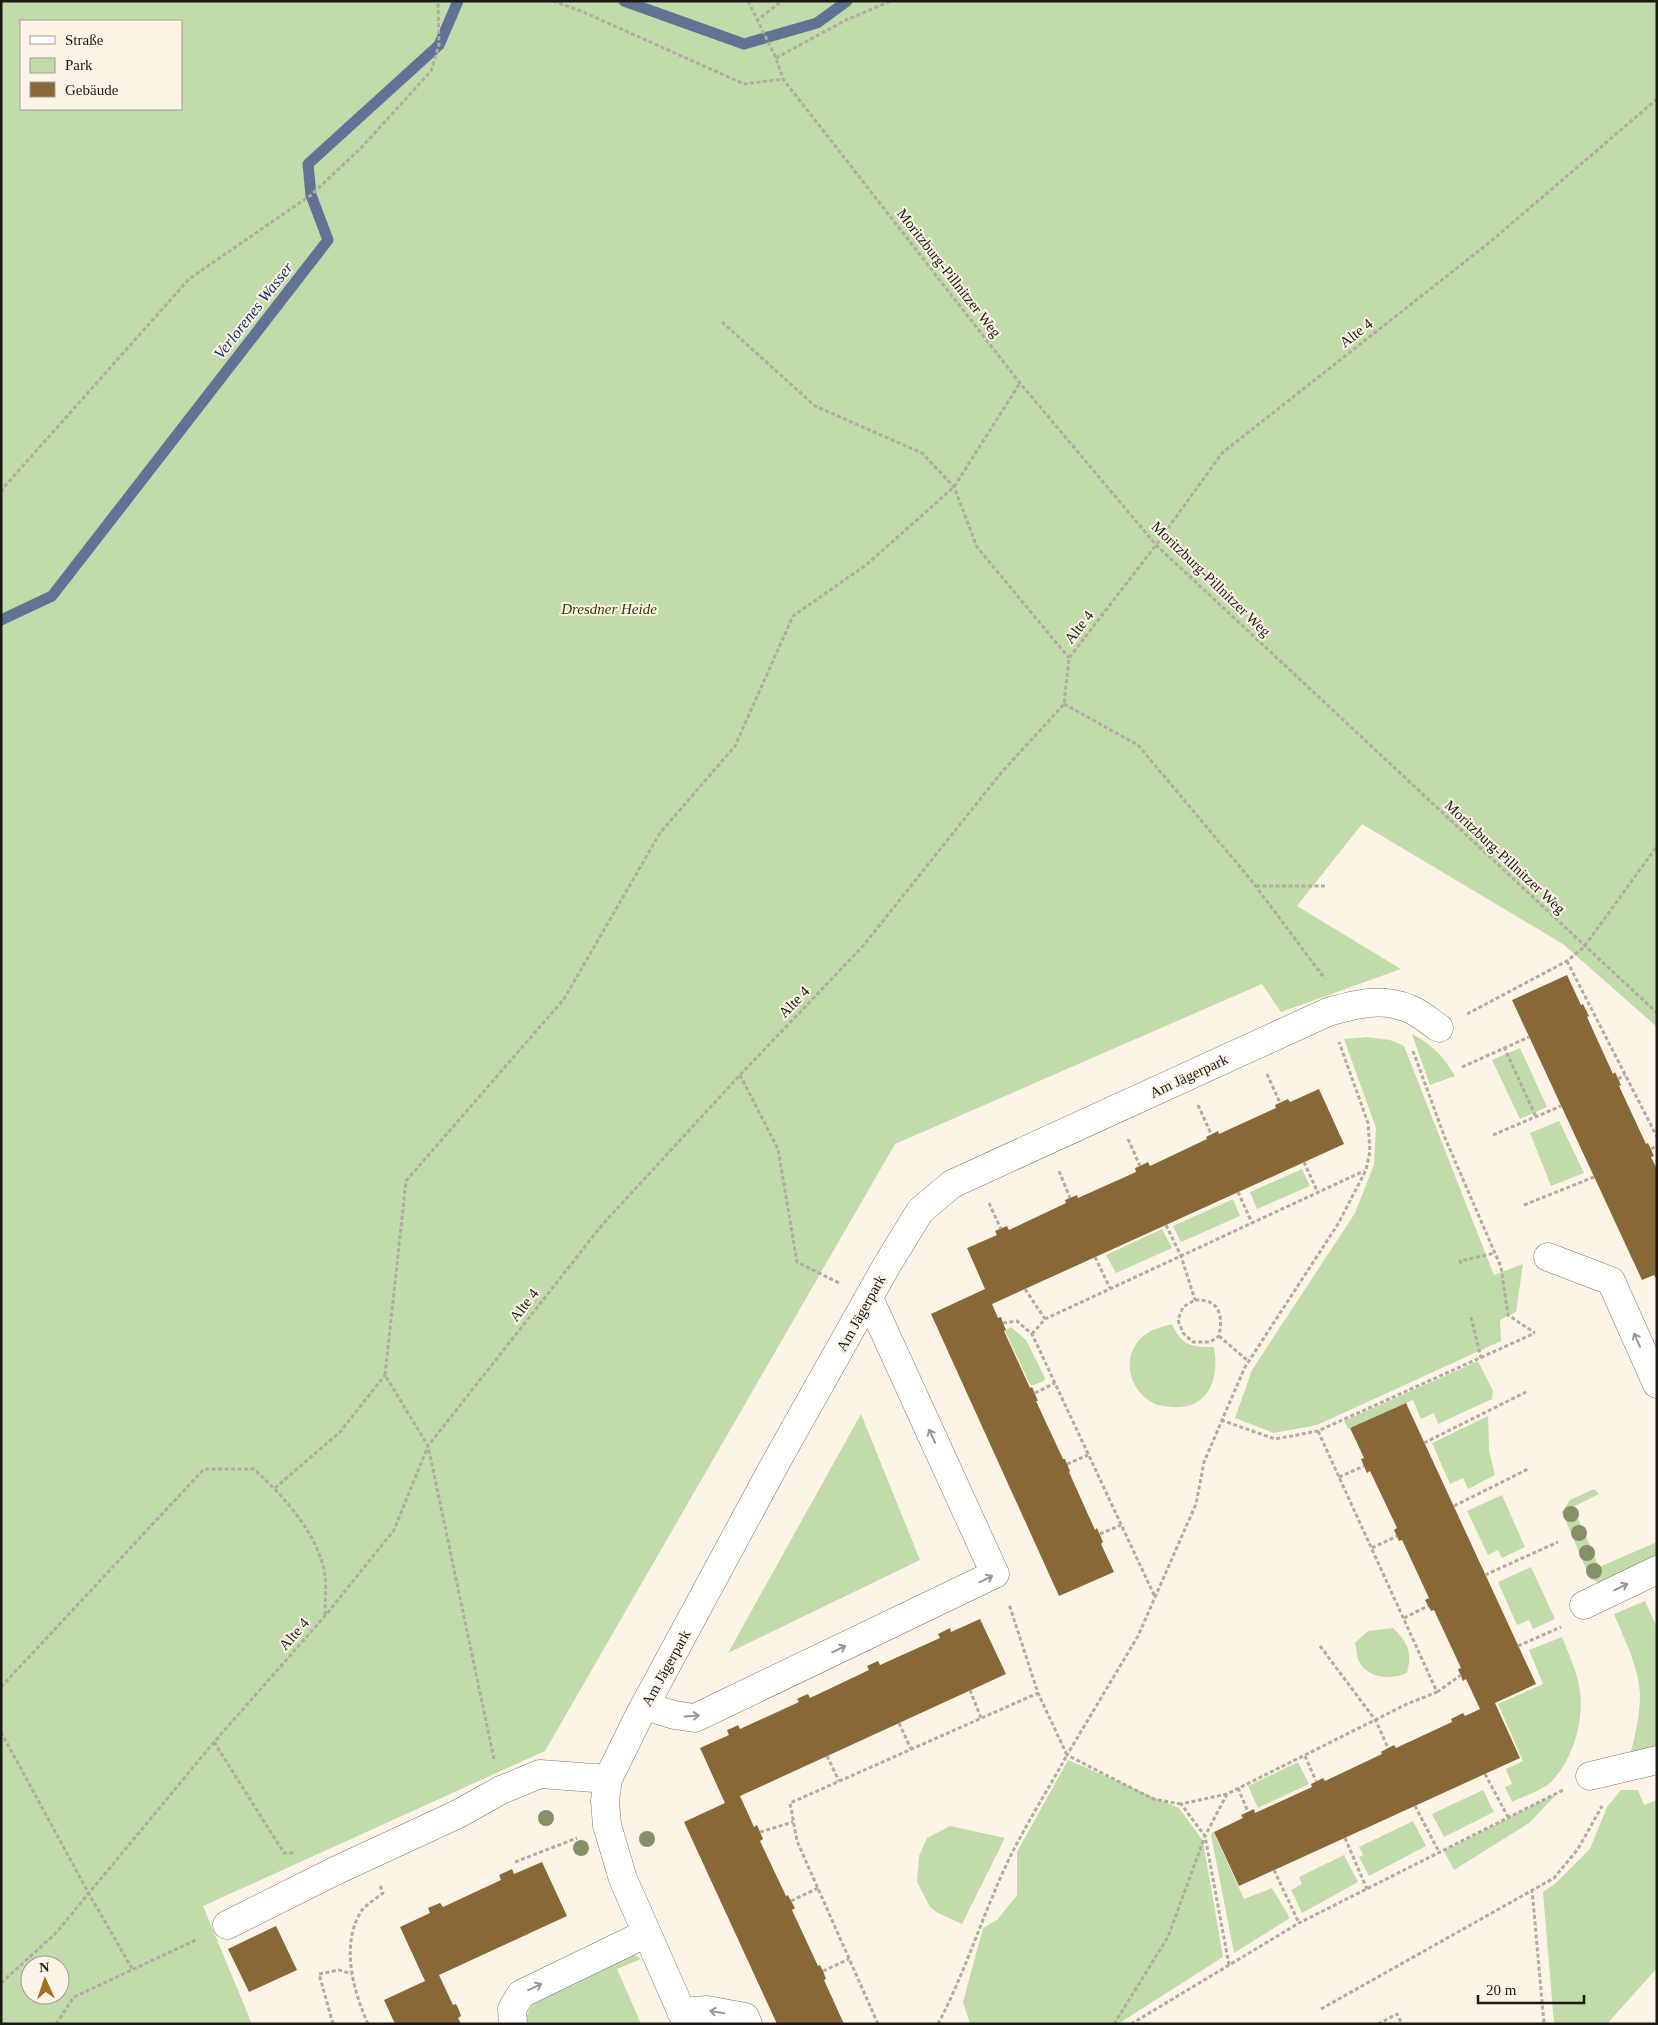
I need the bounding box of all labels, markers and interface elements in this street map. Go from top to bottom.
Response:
legend [20,20,182,110]
text: Straße [65,32,104,48]
text: Park [65,57,93,73]
text: Gebäude [65,82,119,98]
street label: Moritzburg-Pillnitzer Weg [894,206,1004,341]
water label: Verlorenes Wasser [211,258,297,362]
street label: Alte 4 [1336,315,1376,351]
street label: Moritzburg-Pillnitzer Weg [1148,518,1274,640]
park label: Dresdner Heide [560,601,657,617]
street label: Alte 4 [1061,607,1097,647]
street label: Moritzburg-Pillnitzer Weg [1442,797,1569,917]
street label: Alte 4 [775,983,813,1021]
street label: Am Jägerpark [1147,1051,1231,1101]
street label: Am Jägerpark [834,1272,889,1354]
street label: Alte 4 [506,1285,542,1325]
one-way arrow [1632,1333,1641,1348]
one-way arrow [926,1429,936,1444]
one-way arrow [978,1573,993,1583]
one-way arrow [1613,1582,1628,1592]
street label: Alte 4 [276,1614,313,1653]
street label: Am Jägerpark [639,1627,694,1709]
one-way arrow [831,1644,846,1653]
one-way arrow [683,1711,699,1721]
north arrow [20,1955,70,2005]
text: N [39,1960,50,1975]
scale bar [1478,1972,1584,2004]
one-way arrow [528,1981,543,1991]
text: 20 m [1486,1982,1517,1998]
one-way arrow [710,2006,726,2016]

